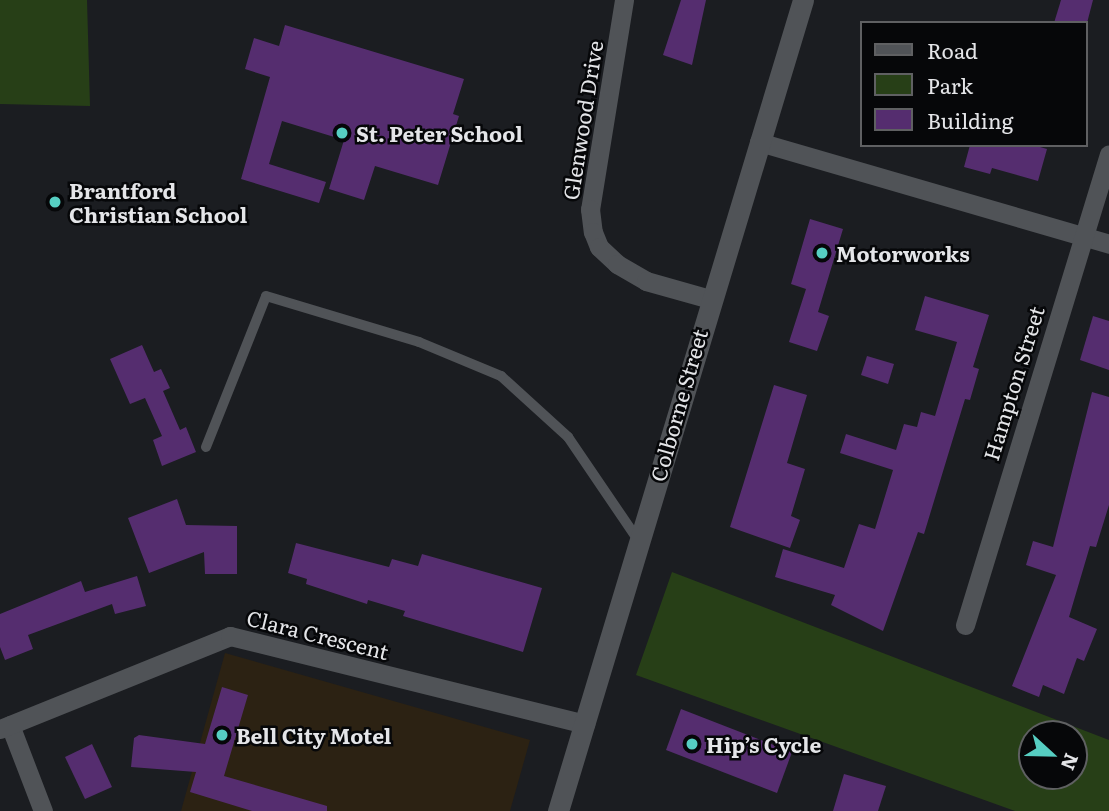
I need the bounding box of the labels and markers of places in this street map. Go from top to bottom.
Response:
place label: St. Peter School [356,120,523,146]
marker: St. Peter School [334,125,350,141]
place label: Brantford Christian School [69,177,247,227]
marker: Brantford Christian School [47,194,63,210]
place label: Motorworks [836,240,970,266]
marker: Motorworks [814,245,830,261]
place label: Bell City Motel [236,722,391,748]
marker: Bell City Motel [214,727,230,743]
place label: Hip’s Cycle [706,731,821,757]
marker: Hip’s Cycle [684,736,700,752]

